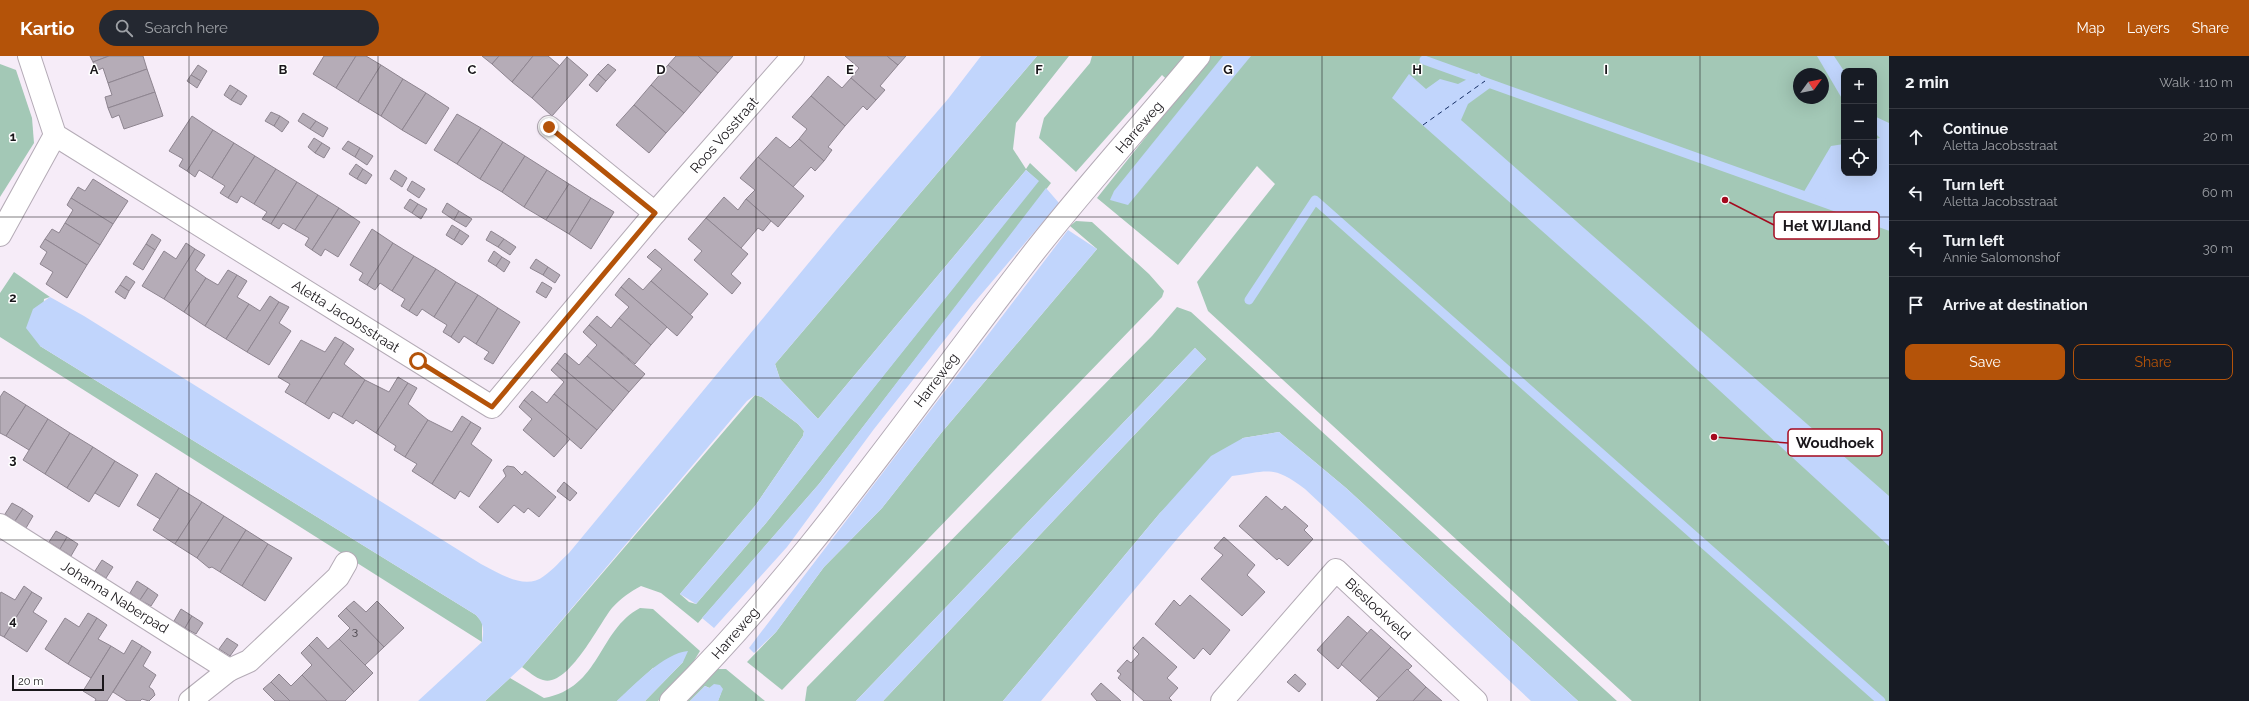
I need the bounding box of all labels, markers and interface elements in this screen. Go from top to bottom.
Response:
search box [99,10,379,46]
text: Kartio [20,17,75,39]
icon: search [113,17,135,39]
text: Search here [145,19,228,37]
text: Map [2077,20,2105,36]
text: Layers [2127,20,2170,36]
text: Share [2192,20,2229,36]
text: A [90,62,99,77]
text: B [279,62,288,77]
text: C [468,62,477,77]
text: D [656,62,666,77]
text: E [846,62,854,77]
text: F [1035,62,1043,77]
text: G [1223,62,1233,77]
text: H [1412,62,1422,77]
text: I [1604,62,1608,77]
north arrow [1793,68,1829,104]
map controls [1841,68,1877,176]
button: + [1841,68,1877,104]
text: 2 min [1905,72,1949,92]
text: Walk · 110 m [2159,75,2233,90]
street label: Roos Vosstraat [687,94,762,176]
street label: Harreweg [1112,98,1166,156]
button: − [1841,104,1877,140]
route end [540,118,558,136]
text: Continue [1943,120,2008,138]
icon: ahead [1905,126,1927,148]
text: 1 [10,129,17,144]
text: 20 m [2203,129,2233,144]
text: Aletta Jacobsstraat [1943,138,2058,153]
button: locate [1841,140,1877,176]
text: Turn left [1943,176,2004,194]
icon: left [1905,182,1927,204]
text: 60 m [2202,185,2233,200]
text: Aletta Jacobsstraat [1943,194,2058,209]
callout: Het WIJland [1774,212,1879,239]
text: Het WIJland [1783,217,1871,235]
text: Turn left [1943,232,2004,250]
icon: left [1905,238,1927,260]
text: 30 m [2203,241,2233,256]
text: Annie Salomonshof [1943,250,2060,265]
street label: Aletta Jacobsstraat [289,277,403,356]
text: 2 [9,290,17,305]
icon: arrive [1905,294,1927,316]
text: Arrive at destination [1943,296,2088,314]
button: Save [1905,344,2065,380]
button: Share [2073,344,2233,380]
street label: Harreweg [910,350,962,410]
route start [409,352,427,370]
callout: Woudhoek [1788,429,1882,456]
text: Woudhoek [1796,434,1875,452]
text: 3 [9,452,17,467]
street label: Johanna Naberpad [58,558,172,636]
street label: Bieslookveld [1342,575,1414,643]
street label: Harreweg [708,604,762,662]
text: 4 [9,613,17,628]
house number: 3 [352,624,358,638]
scale bar [12,673,104,692]
text: 20 m [18,675,43,688]

